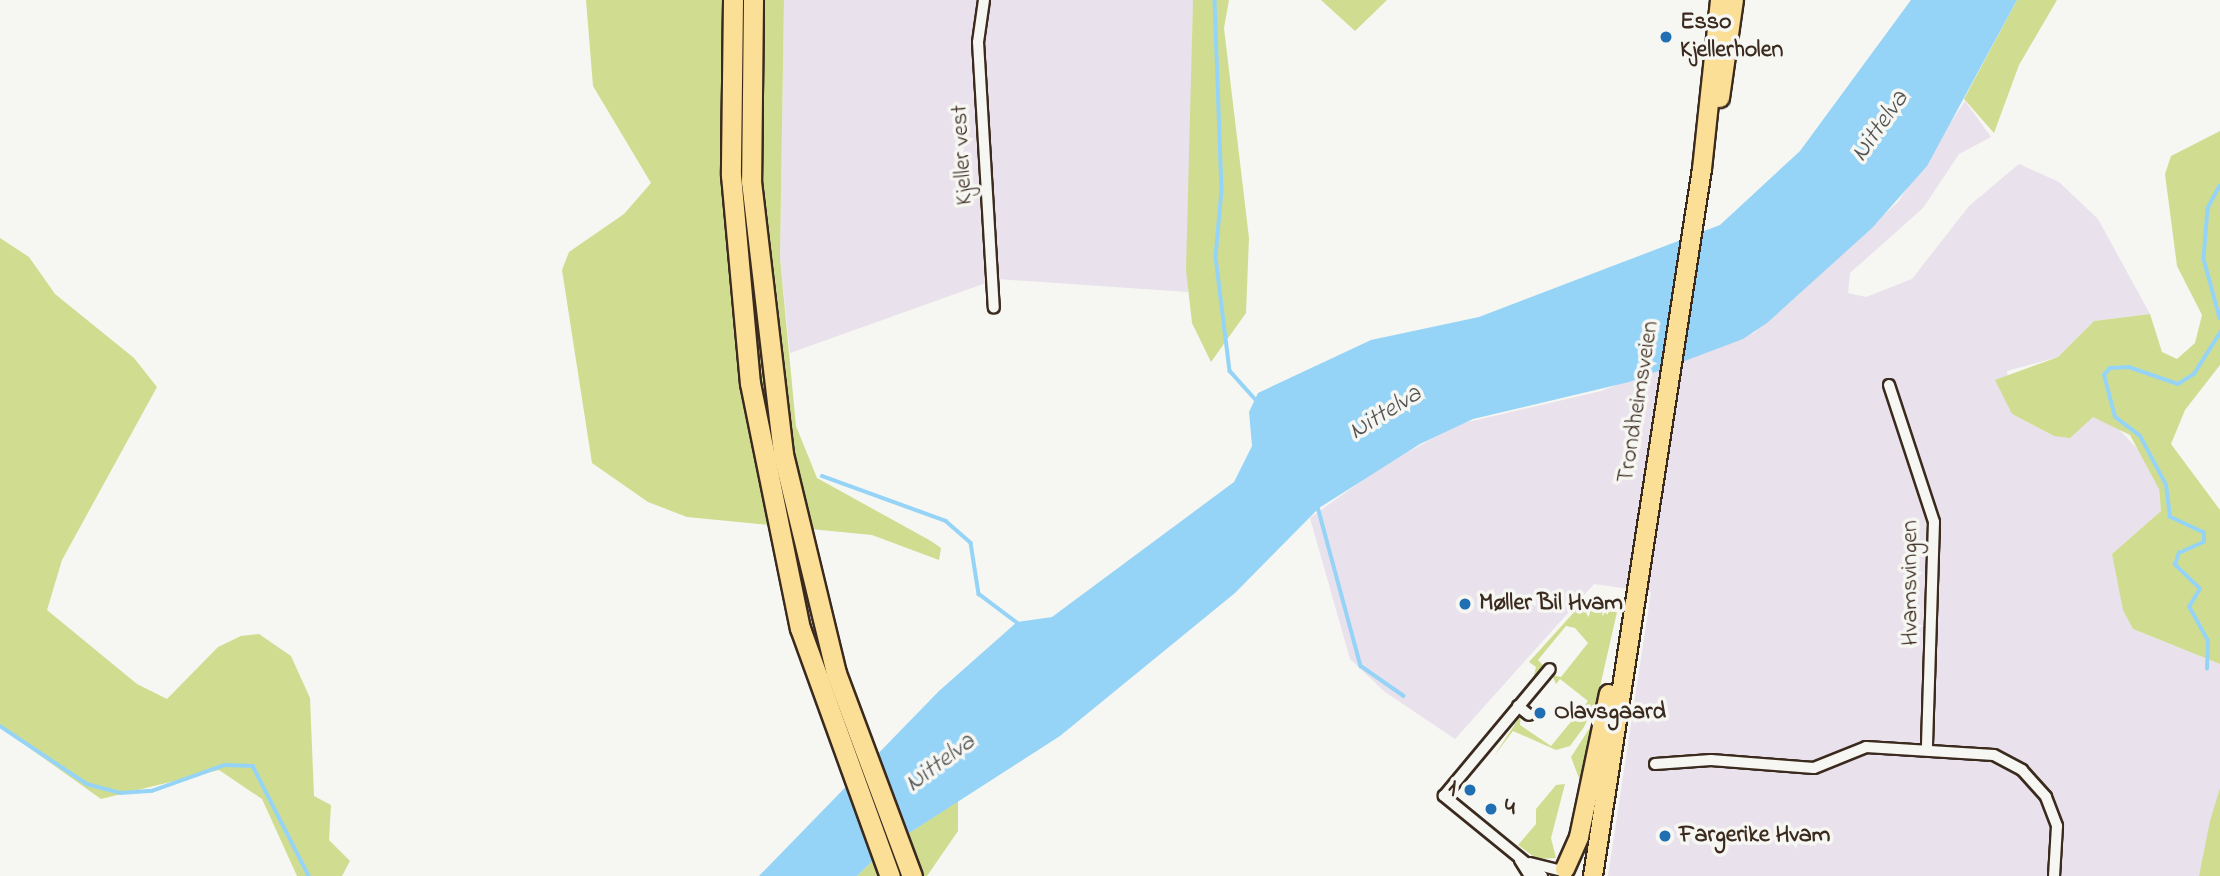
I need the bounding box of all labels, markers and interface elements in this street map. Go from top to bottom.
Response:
place label: Esso Kjellerholen [1680,9,1783,65]
marker: Esso Kjellerholen [1658,29,1674,45]
water label: Nittelva [1845,85,1917,169]
street label: Kjeller vest [946,104,980,206]
street label: Trondheimsveien [1612,319,1666,485]
water label: Nittelva [1344,380,1428,448]
street label: Hvamsvingen [1897,520,1925,646]
place label: Møller Bil Hvam [1479,590,1623,618]
marker: Møller Bil Hvam [1457,596,1473,612]
place label: Olavsgaard [1554,699,1666,727]
marker: Olavsgaard [1532,705,1548,721]
water label: Nittelva [900,728,982,800]
place label: 1 [1448,776,1456,804]
marker: 1 [1462,782,1478,798]
place label: 4 [1505,795,1515,823]
marker: 4 [1483,801,1499,817]
place label: Fargerike Hvam [1679,822,1830,850]
marker: Fargerike Hvam [1657,828,1673,844]

